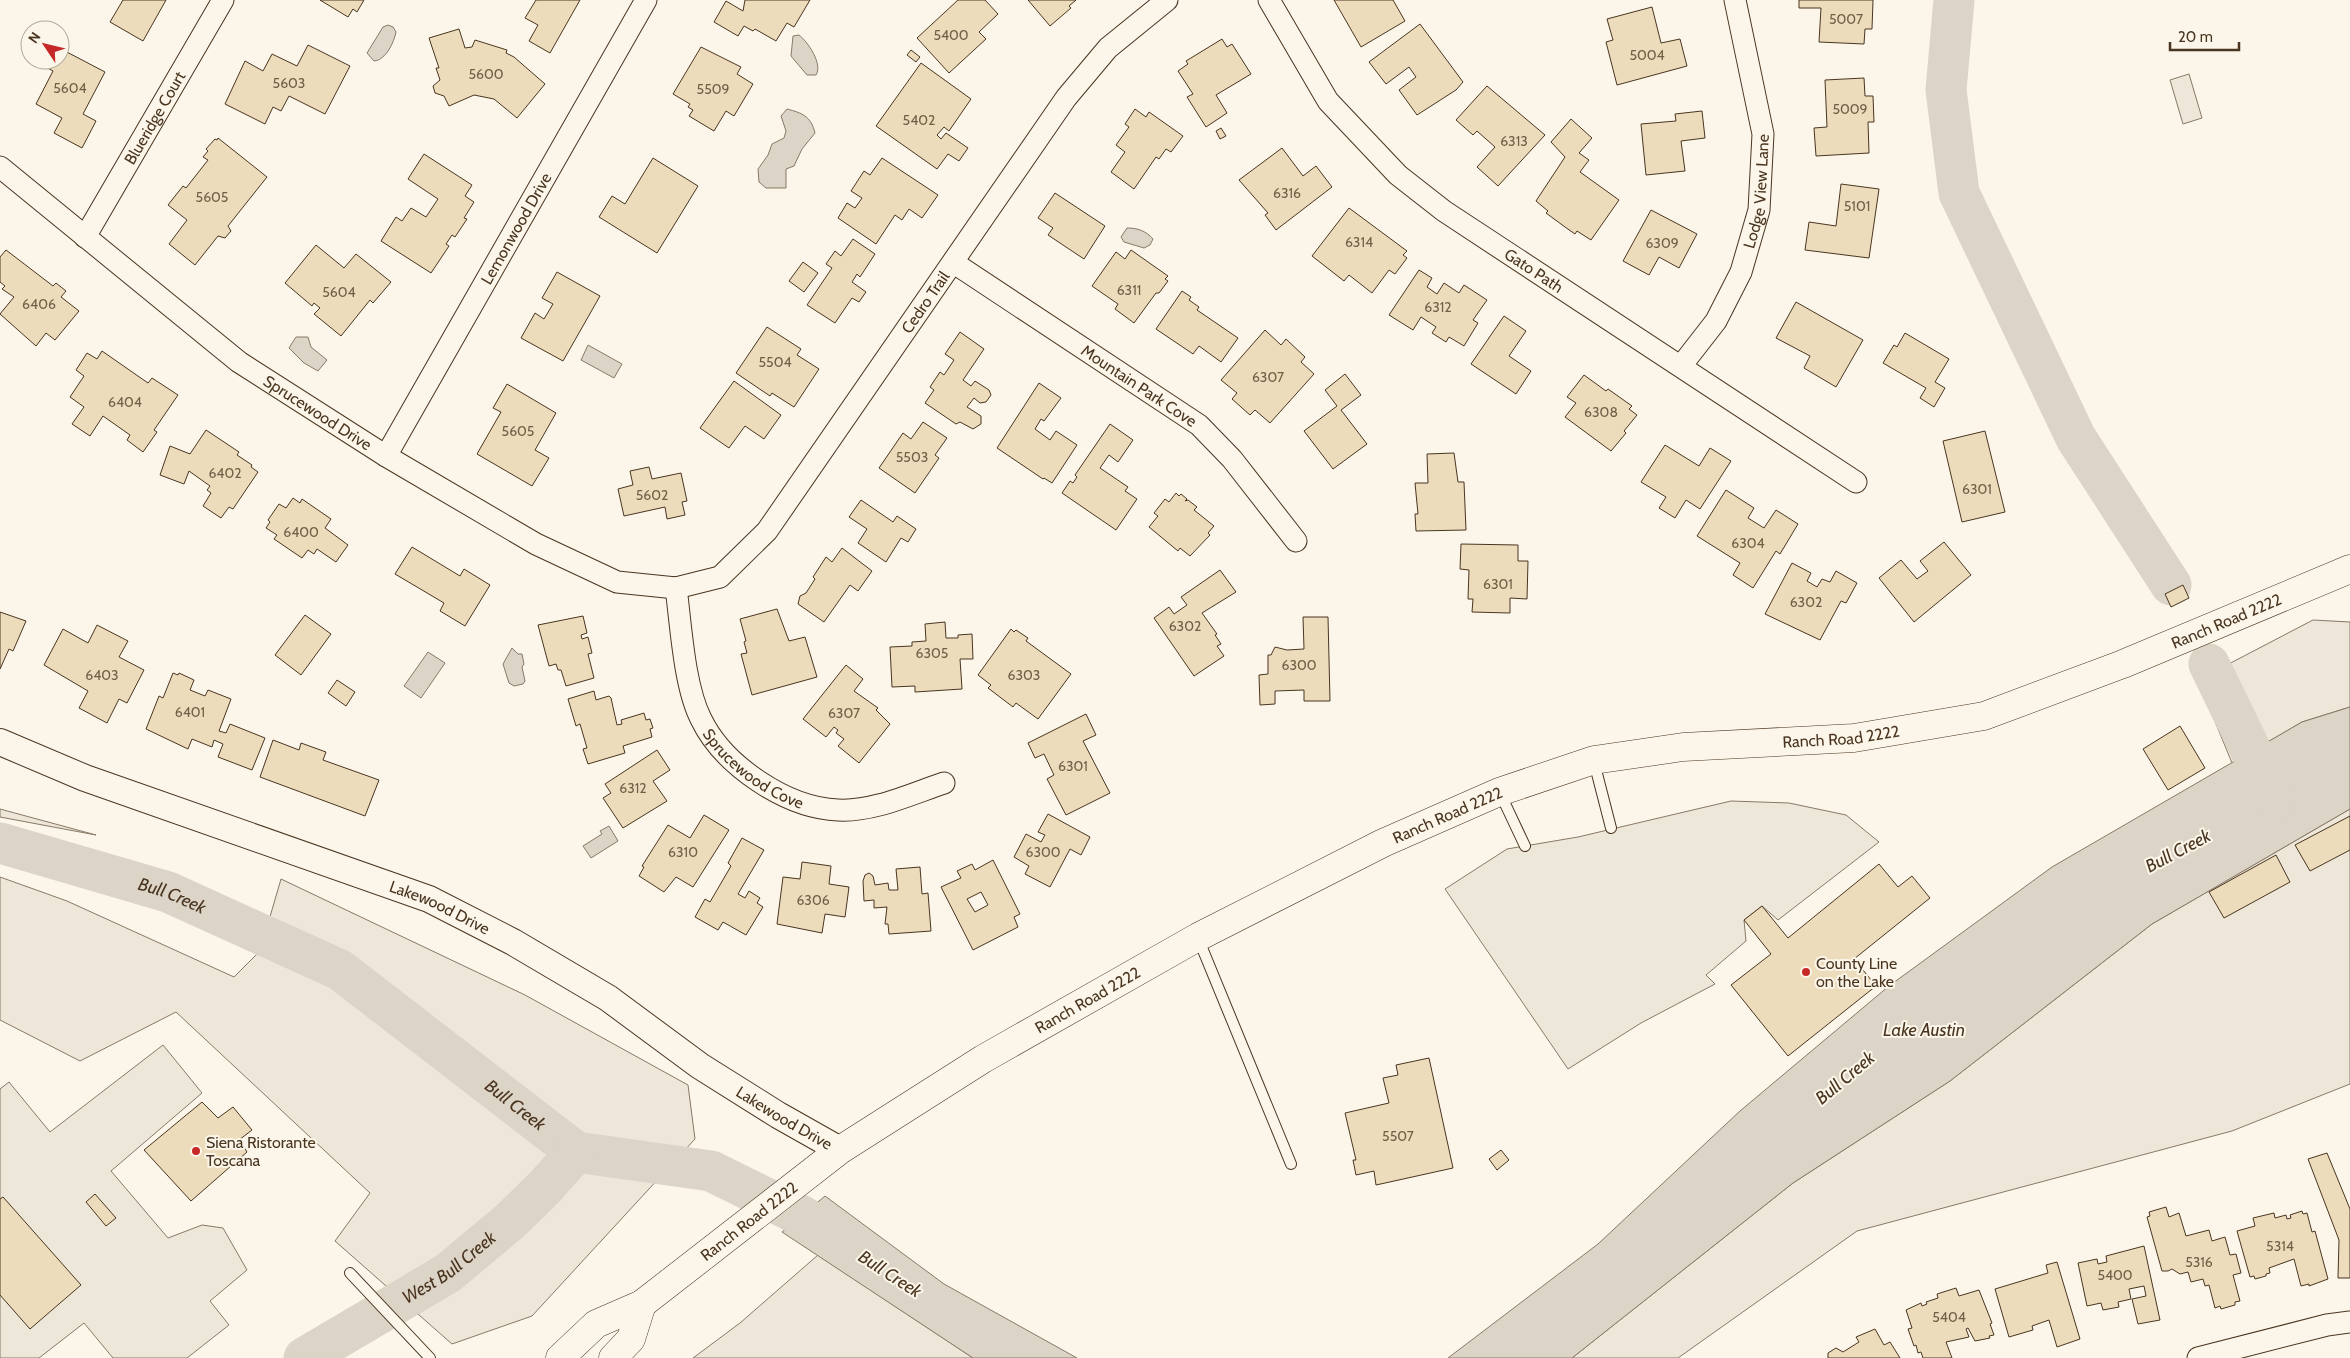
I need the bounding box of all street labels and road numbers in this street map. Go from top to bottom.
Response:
street label: Blueridge Court [120,67,189,168]
street label: Lodge View Lane [1739,133,1772,250]
street label: Lemonwood Drive [476,169,555,288]
street label: Gato Path [1501,244,1567,296]
street label: Cedro Trail [897,267,953,337]
street label: Mountain Park Cove [1078,340,1201,430]
street label: Sprucewood Drive [260,371,375,454]
street label: Ranch Road 2222 [2168,589,2284,652]
street label: Ranch Road 2222 [1782,721,1901,751]
street label: Sprucewood Cove [699,725,806,812]
street label: Ranch Road 2222 [1390,782,1505,847]
street label: Lakewood Drive [387,876,493,938]
street label: Ranch Road 2222 [1031,962,1143,1037]
street label: Lakewood Drive [733,1082,836,1153]
street label: Ranch Road 2222 [697,1177,801,1265]

